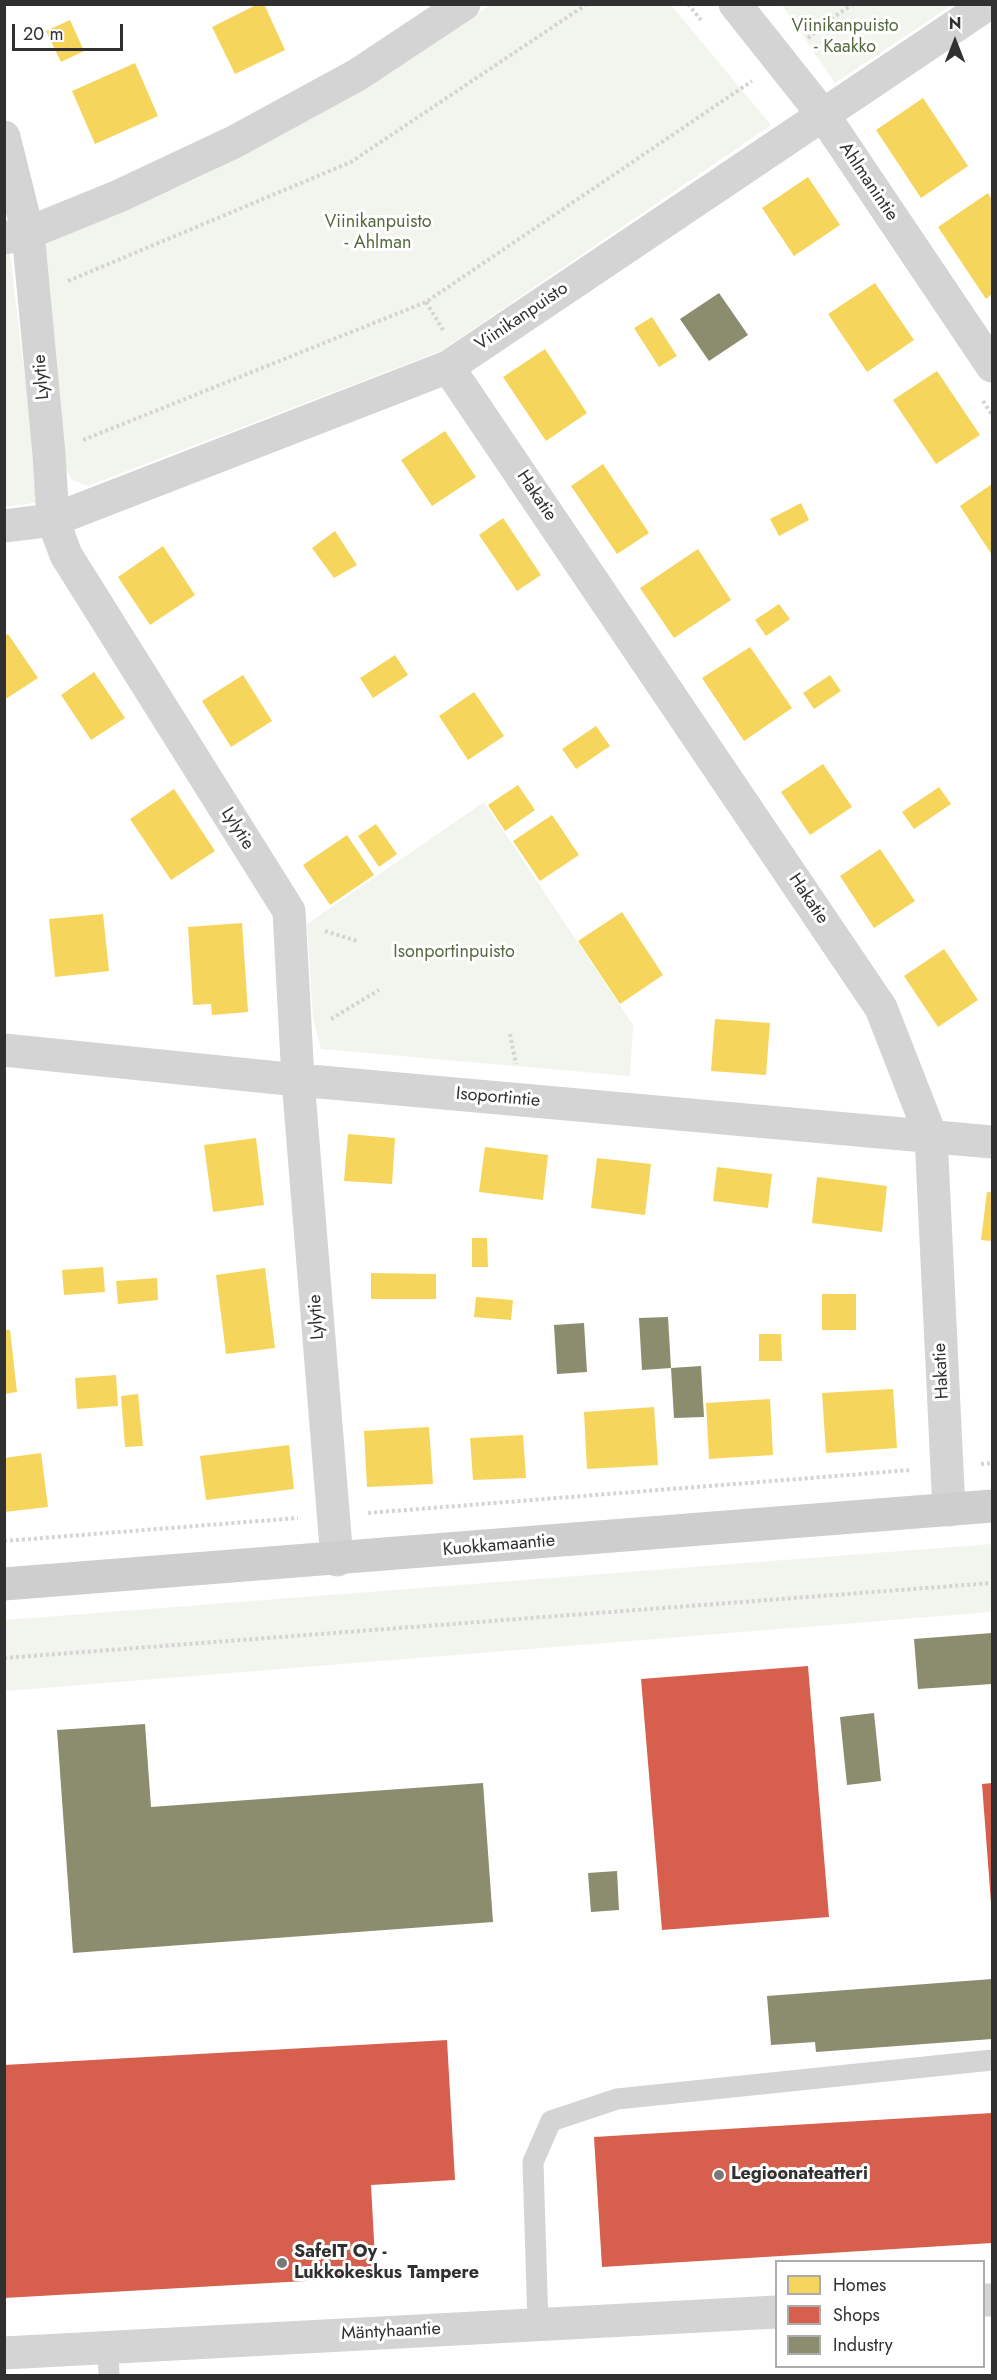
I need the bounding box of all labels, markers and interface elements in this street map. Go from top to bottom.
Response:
scale bar [15,12,126,50]
north arrow [925,12,985,72]
text: N [949,12,961,35]
park label: Viinikanpuisto - Kaakko [791,16,899,58]
text: 20 m [23,21,63,47]
street label: Ahlmanintie [834,139,902,225]
park label: Viinikanpuisto - Ahlman [324,212,432,254]
street label: Viinikanpuisto [472,278,572,356]
street label: Lylytie [29,353,55,401]
street label: Hakatie [511,467,561,525]
street label: Lylytie [216,804,258,854]
street label: Hakatie [783,870,833,928]
park label: Isonportinpuisto [393,942,515,964]
street label: Isoportintie [455,1084,541,1112]
street label: Lylytie [305,1294,329,1340]
street label: Hakatie [930,1342,954,1400]
street label: Kuokkamaantie [442,1530,556,1562]
place label: Legioonateatteri [731,2164,868,2186]
marker: Legioonateatteri [712,2168,726,2182]
place label: SafeIT Oy - Lukkokeskus Tampere [294,2242,479,2284]
marker: SafeIT Oy - Lukkokeskus Tampere [275,2256,289,2270]
legend [775,2260,985,2368]
text: Homes [833,2272,886,2298]
text: Shops [833,2302,880,2328]
street label: Mäntyhaantie [341,2319,441,2345]
text: Industry [833,2332,893,2358]

